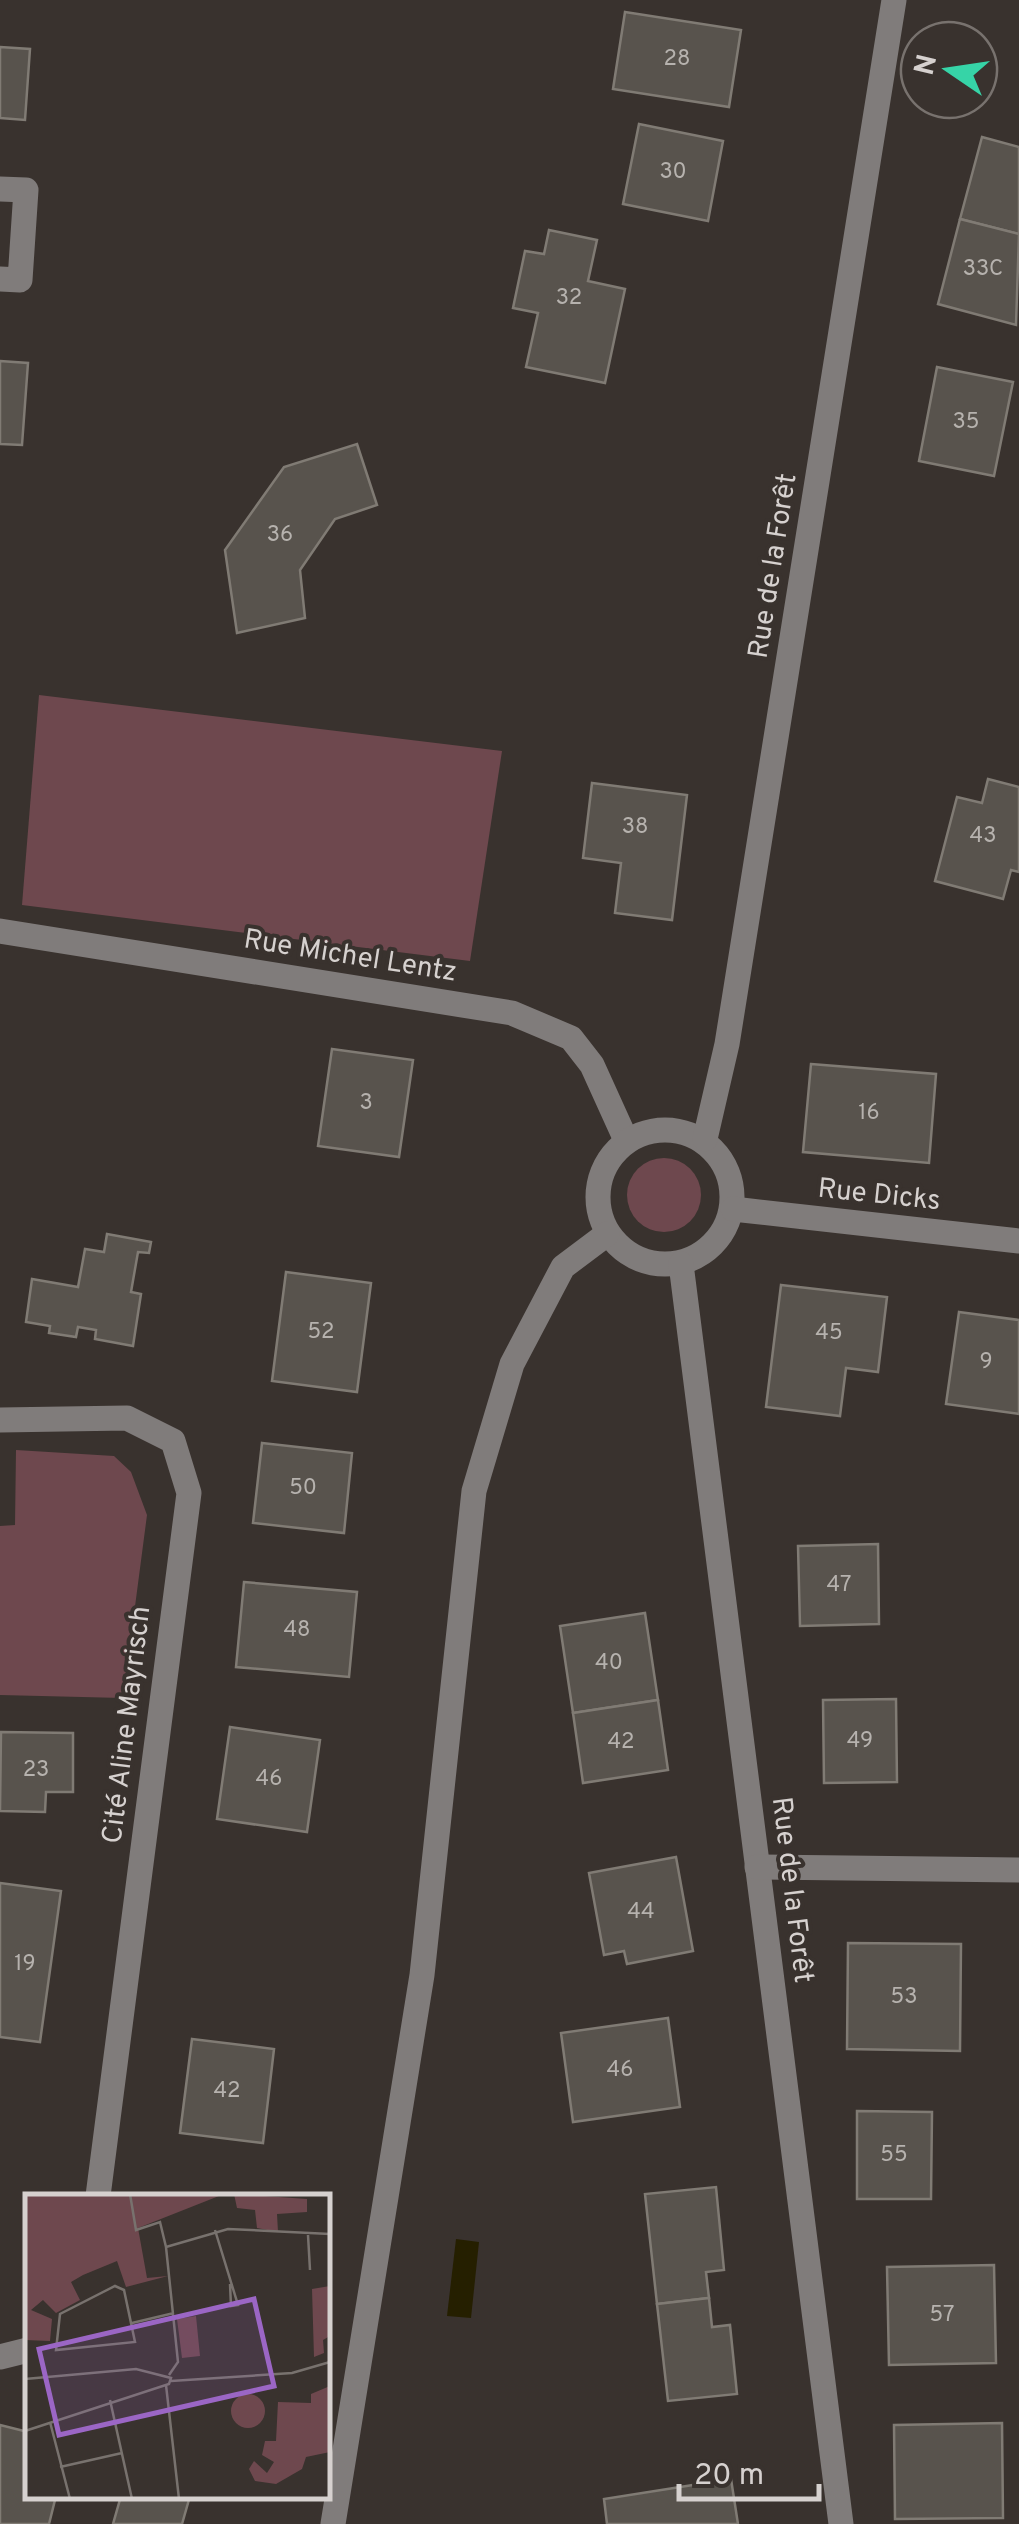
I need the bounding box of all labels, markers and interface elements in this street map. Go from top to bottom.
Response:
north arrow [899,20,999,120]
house number: 28 [664,46,690,73]
text: N [908,51,947,79]
house number: 30 [659,159,687,186]
house number: 33C [963,256,1003,283]
house number: 32 [556,285,582,312]
house number: 35 [953,409,979,436]
street label: Rue de la Forêt [742,471,806,661]
house number: 36 [267,522,293,549]
house number: 38 [622,814,648,841]
house number: 43 [970,823,996,850]
street label: Rue Michel Lentz [241,922,459,992]
house number: 3 [359,1090,373,1117]
house number: 16 [858,1100,880,1127]
street label: Rue Dicks [816,1172,942,1220]
house number: 52 [307,1319,335,1346]
house number: 45 [815,1320,843,1347]
house number: 9 [979,1349,993,1376]
house number: 50 [289,1475,317,1502]
house number: 47 [827,1572,851,1599]
street label: Cité Aline Mayrisch [96,1604,160,1846]
house number: 48 [283,1617,311,1644]
house number: 40 [595,1650,623,1677]
house number: 49 [847,1728,873,1755]
house number: 42 [607,1729,635,1756]
house number: 23 [23,1757,49,1784]
house number: 46 [256,1766,282,1793]
street label: Rue de la Forêt [762,1795,820,1985]
house number: 44 [627,1899,655,1926]
house number: 19 [14,1951,36,1978]
house number: 53 [891,1984,917,2011]
house number: 46 [607,2057,633,2084]
house number: 42 [213,2078,241,2105]
house number: 55 [880,2142,908,2169]
inset map [25,2194,330,2499]
house number: 57 [930,2302,954,2329]
scale bar [679,2439,819,2501]
text: 20 m [694,2458,764,2495]

